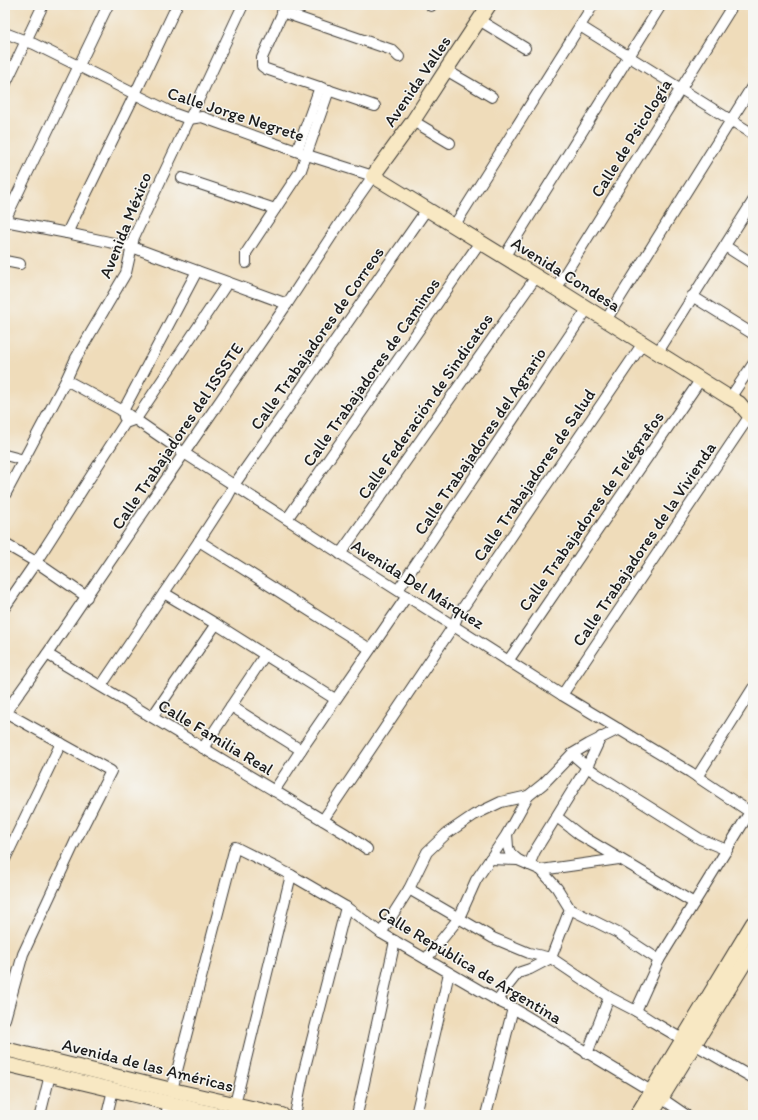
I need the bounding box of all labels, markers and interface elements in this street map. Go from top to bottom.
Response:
street label: Avenida Valles [379,32,455,130]
street label: Calle de Psicología [586,75,676,201]
street label: Calle Jorge Negrete [165,82,307,146]
street label: Avenida México [95,169,155,281]
street label: Avenida Condesa [508,232,624,316]
street label: Calle Trabajadores de Correos [246,243,388,433]
street label: Calle Trabajadores de Caminos [298,274,444,470]
street label: Calle Federación de Sindicatos [353,309,497,503]
street label: Calle Trabajadores del ISSSTE [107,339,247,533]
street label: Calle Trabajadores del Agrario [410,344,550,538]
street label: Calle Trabajadores de Salud [469,385,599,565]
street label: Calle Trabajadores de Telégrafos [514,407,668,615]
street label: Calle Trabajadores de la Vivienda [568,438,720,650]
street label: Avenida Del Márquez [348,535,488,633]
street label: Calle Familia Real [155,695,277,779]
street label: Calle República de Argentina [374,902,566,1028]
street label: Avenida de las Américas [60,1034,236,1096]

